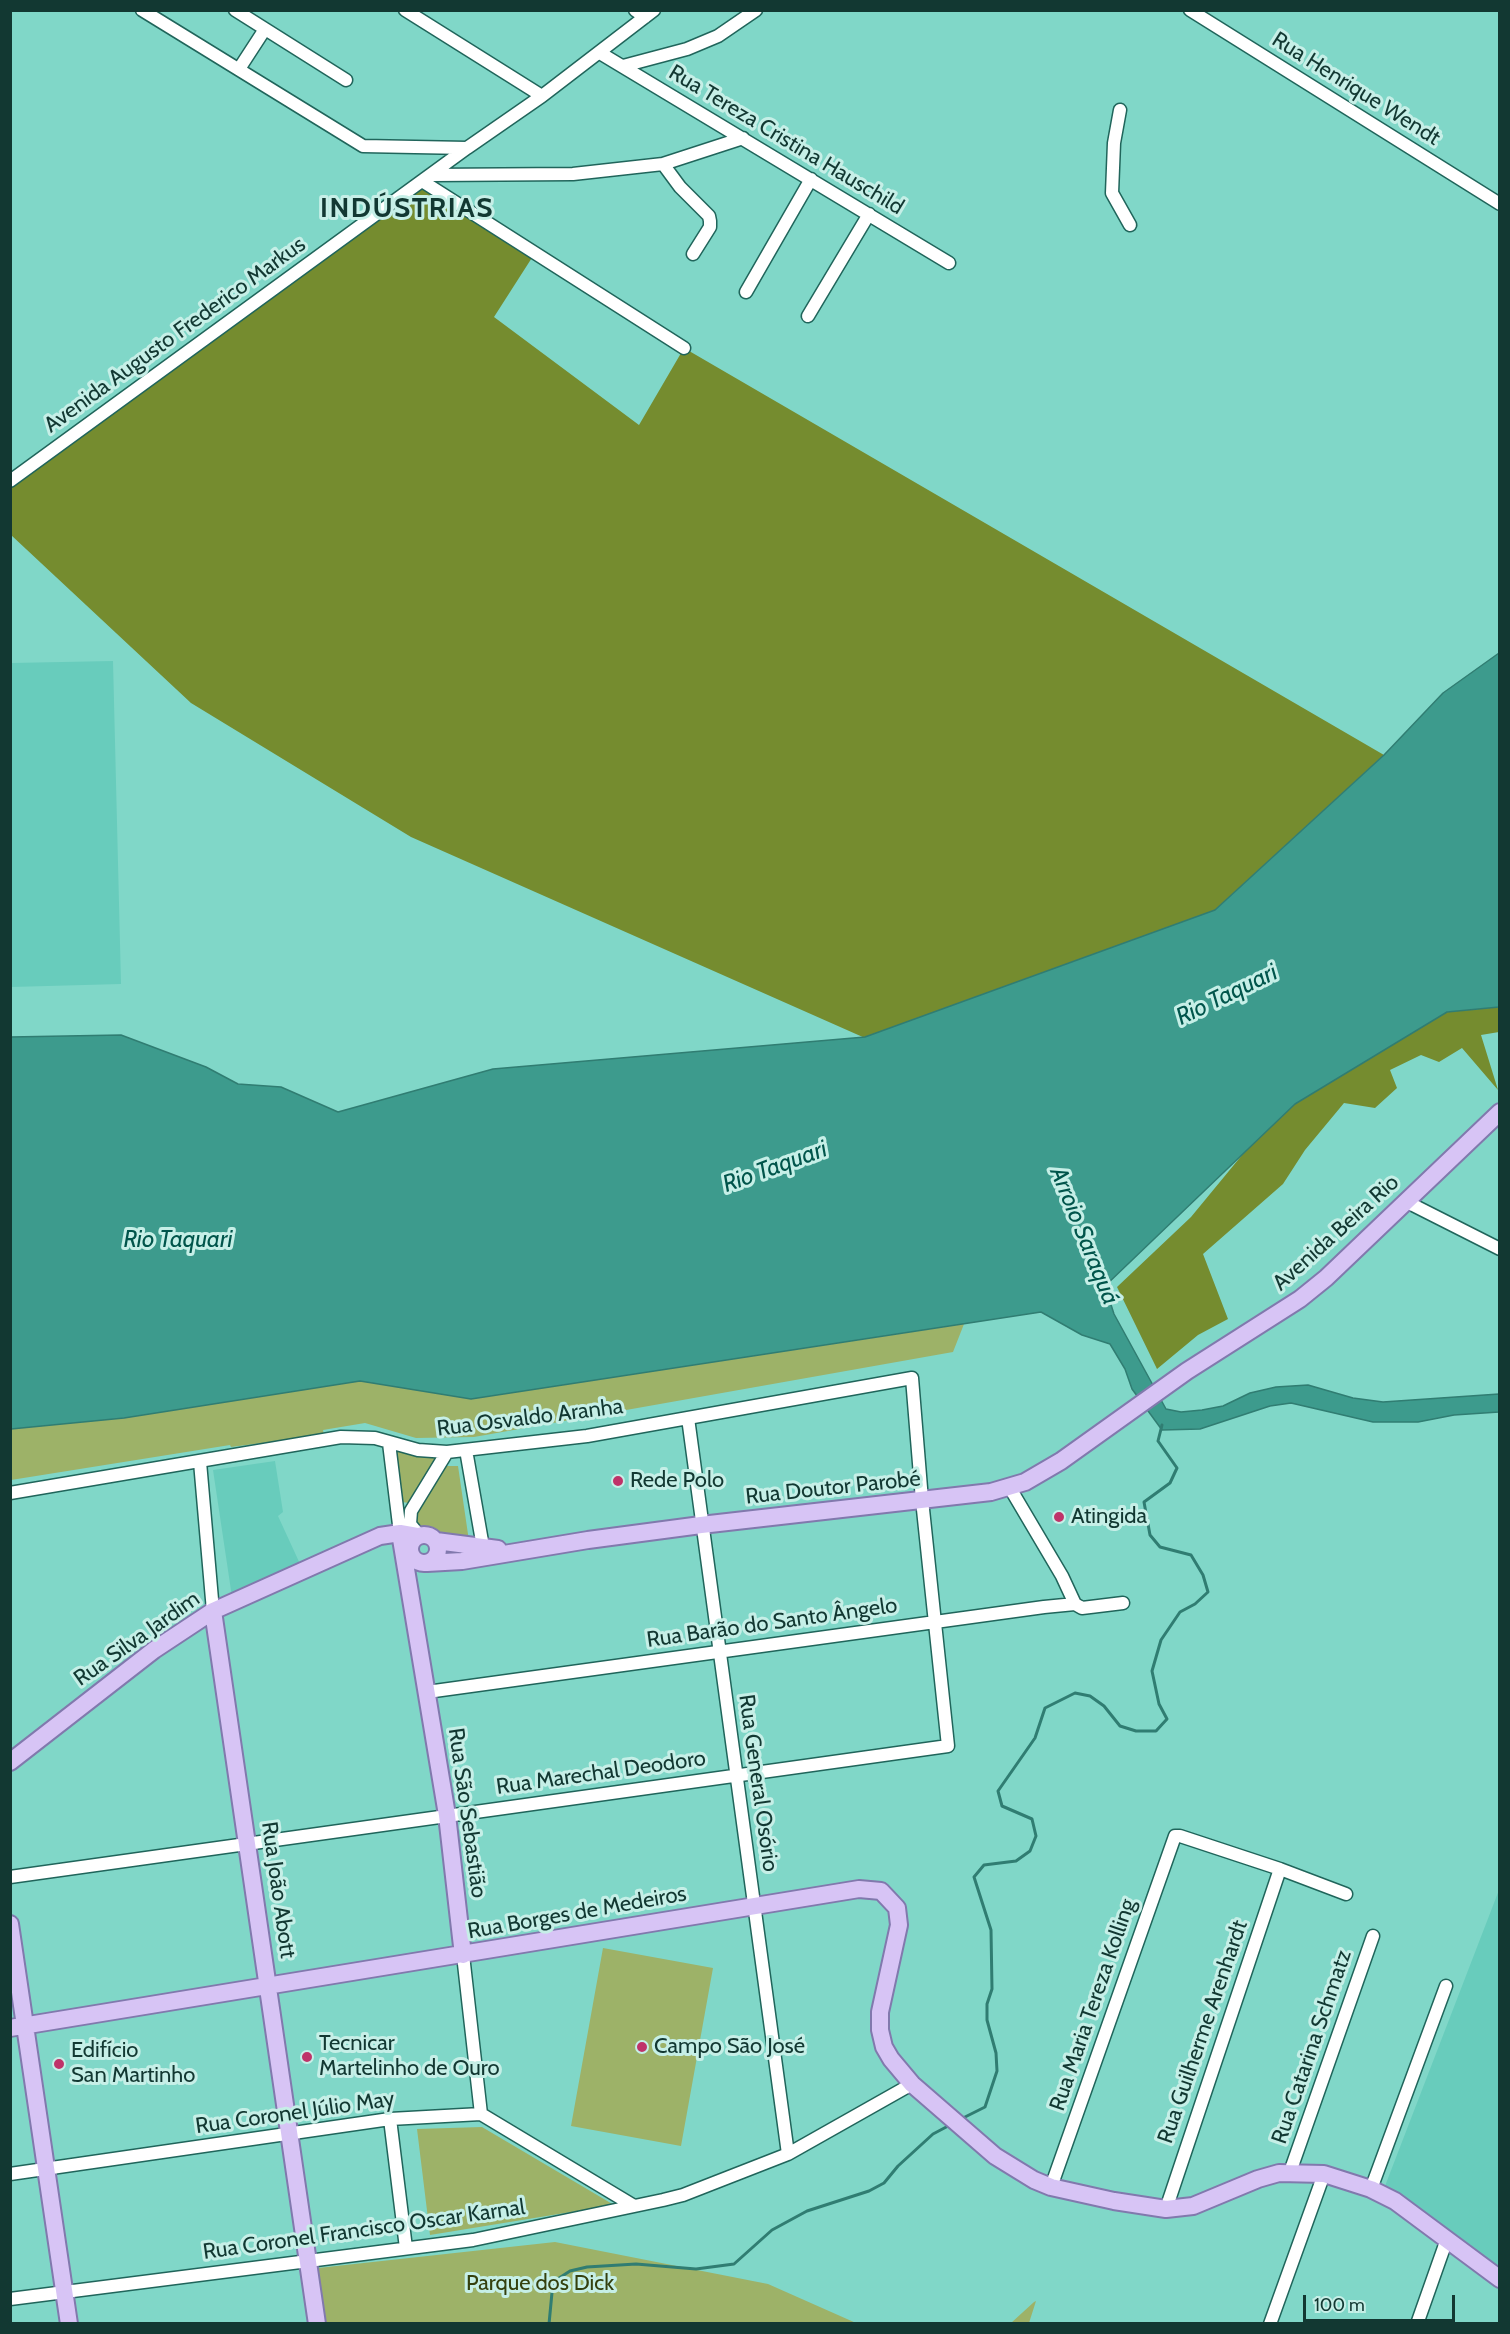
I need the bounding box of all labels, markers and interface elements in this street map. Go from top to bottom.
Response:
street label: Rua Henrique Wendt [1267,27,1445,151]
street label: Rua Tereza Cristina Hauschild [664,59,908,221]
district label: INDÚSTRIAS [320,192,494,226]
street label: Avenida Augusto Frederico Markus [39,231,311,439]
water label: Rio Taquari [1172,958,1282,1032]
water label: Rio Taquari [719,1135,831,1199]
water label: Arroio Saraquá [1043,1163,1125,1309]
street label: Avenida Beira Rio [1267,1169,1405,1297]
water label: Rio Taquari [123,1226,233,1254]
street label: Rua Osvaldo Aranha [435,1393,625,1443]
street label: Rua Doutor Parobé [744,1466,922,1510]
place label: Rede Polo [630,1468,724,1494]
marker: Rede Polo [611,1474,625,1488]
place label: Atingida [1071,1504,1147,1530]
marker: Atingida [1052,1510,1066,1524]
street label: Rua Silva Jardim [69,1586,205,1692]
street label: Rua Barão do Santo Ângelo [645,1592,899,1654]
street label: Rua General Osório [732,1693,784,1873]
street label: Rua São Sebastião [442,1726,492,1900]
street label: Rua Marechal Deodoro [495,1745,707,1801]
street label: Rua João Abott [255,1820,301,1960]
street label: Rua Borges de Medeiros [466,1881,688,1945]
street label: Rua Maria Tereza Kolling [1044,1895,1142,2115]
street label: Rua Guilherme Arenhardt [1152,1917,1254,2147]
street label: Rua Catarina Schmatz [1266,1946,1358,2148]
place label: Tecnicar Martelinho de Ouro [319,2031,500,2082]
place label: Campo São José [654,2034,805,2060]
place label: Edifício San Martinho [71,2038,195,2090]
marker: Campo São José [635,2040,649,2054]
marker: Tecnicar Martelinho de Ouro [300,2050,314,2064]
marker: Edifício San Martinho [52,2057,66,2071]
street label: Rua Coronel Júlio May [194,2086,396,2140]
street label: Rua Coronel Francisco Oscar Karnal [201,2194,527,2266]
park label: Parque dos Dick [466,2271,614,2297]
scale bar [1306,2283,1458,2321]
text: 100 m [1314,2294,1365,2316]

